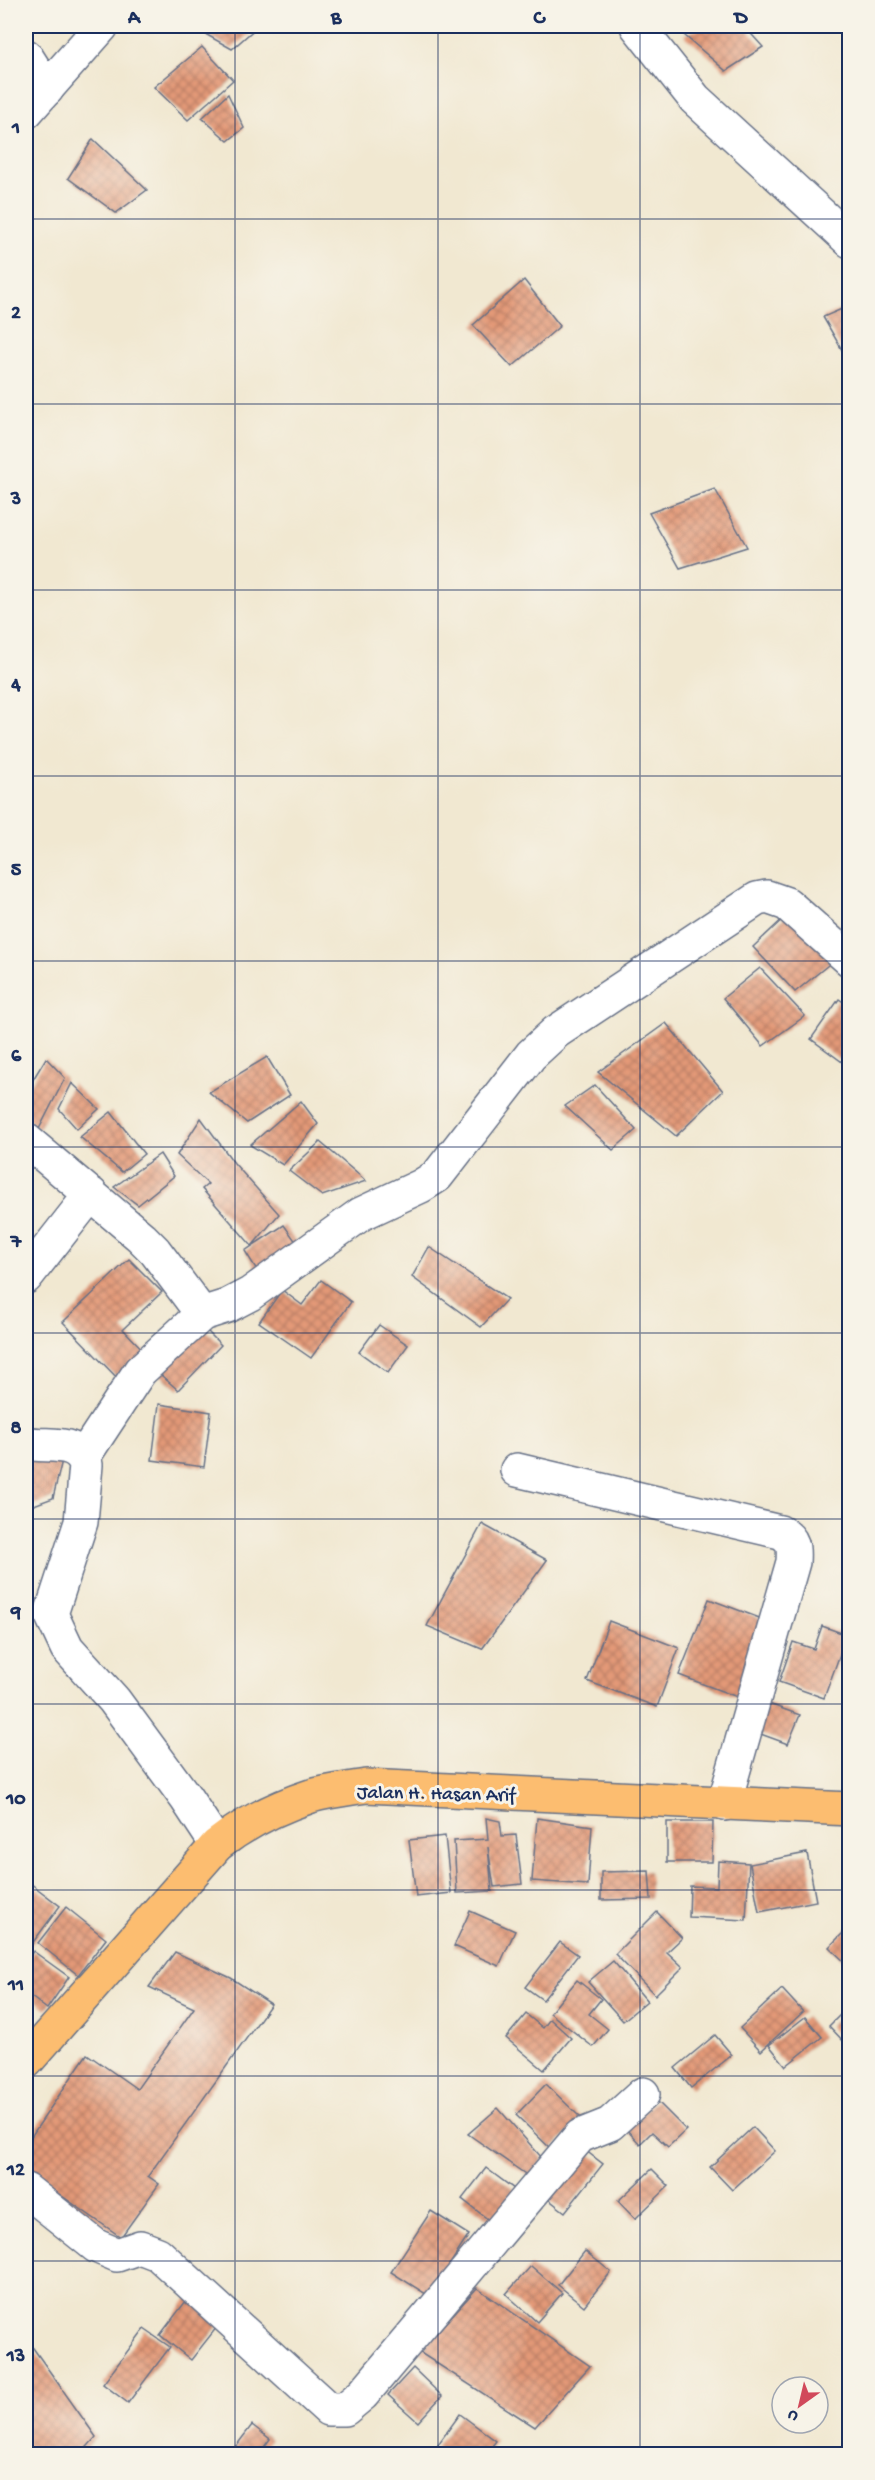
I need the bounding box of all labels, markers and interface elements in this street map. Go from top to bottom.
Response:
text: A [127,8,142,31]
text: B [330,8,342,31]
text: C [533,8,547,31]
text: D [732,8,748,31]
text: 1 [11,118,20,141]
text: 2 [11,303,21,326]
text: 3 [10,489,21,512]
text: 4 [10,675,21,698]
text: 5 [11,860,22,883]
text: 6 [11,1046,22,1069]
text: 7 [10,1232,23,1255]
text: 8 [11,1418,22,1441]
text: 9 [10,1603,21,1626]
street label: Jalan H. Hasan Arif [357,1783,517,1808]
text: 10 [5,1789,26,1812]
text: 11 [7,1975,24,1998]
text: 12 [6,2160,25,2183]
text: 13 [6,2346,25,2369]
north arrow [770,2375,830,2435]
text: U [784,2404,803,2425]

